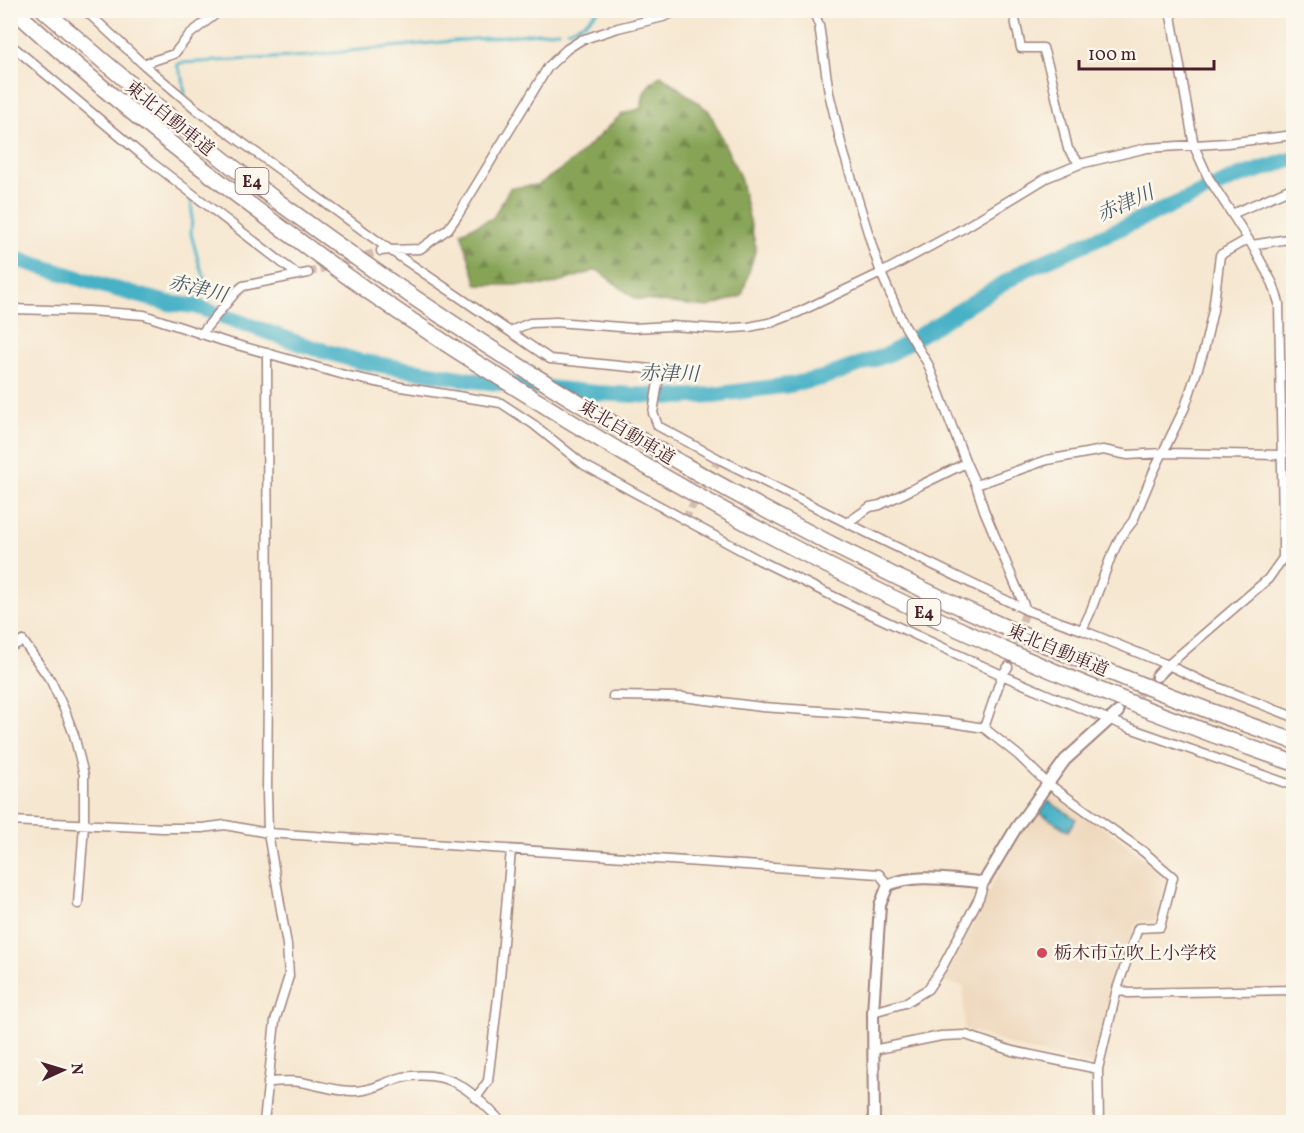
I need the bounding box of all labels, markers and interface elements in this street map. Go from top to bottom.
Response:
scale bar [1079,33,1214,71]
text: 100 m [1088,43,1137,68]
street label: 東北自動車道 [119,75,219,163]
road number: E4 [236,168,268,194]
water label: 赤津川 [1093,179,1161,230]
water label: 赤津川 [165,269,232,311]
water label: 赤津川 [639,360,701,390]
street label: 東北自動車道 [574,395,679,472]
road number: E4 [908,599,940,625]
street label: 東北自動車道 [1003,619,1112,684]
place label: 栃木市立吹上小学校 [1054,942,1216,967]
marker: 栃木市立吹上小学校 [1035,946,1049,960]
north arrow [33,1040,93,1100]
text: N [65,1063,87,1076]

